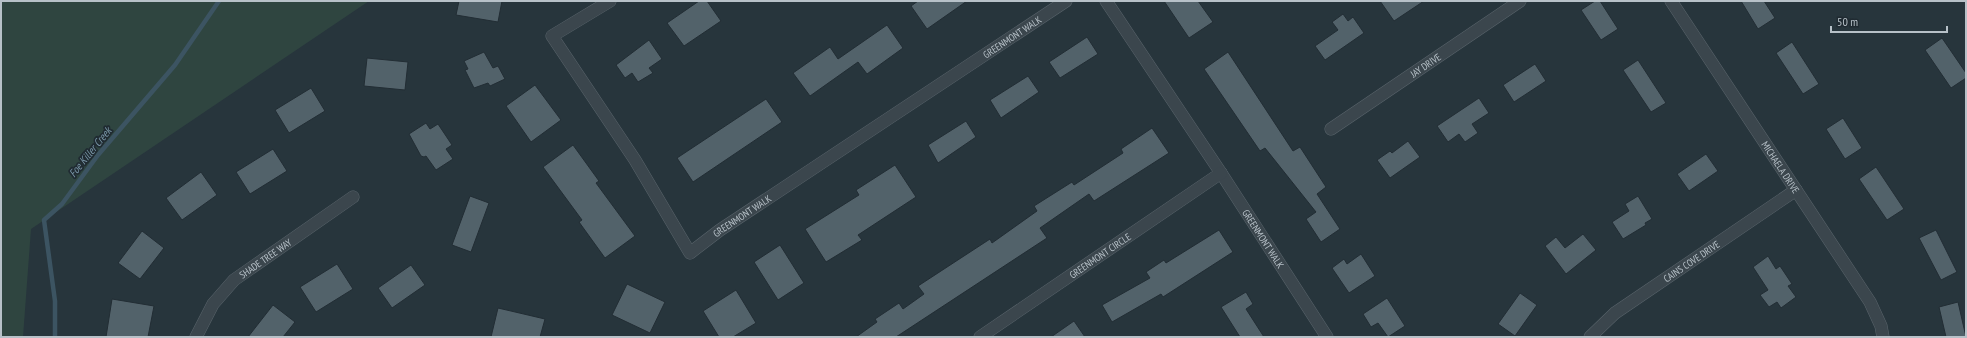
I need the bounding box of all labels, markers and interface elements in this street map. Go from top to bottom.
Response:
scale bar [1831,8,1947,34]
street label: GREENMONT WALK [981,13,1044,61]
text: 50 m [1837,14,1858,29]
street label: JAY DRIVE [1407,50,1444,81]
water label: Foe Killer Creek [66,123,115,180]
street label: MICHAELA DRIVE [1758,139,1802,196]
street label: GREENMONT WALK [710,192,774,240]
street label: GREENMONT WALK [1239,207,1287,271]
street label: GREENMONT CIRCLE [1067,230,1133,281]
street label: SHADE TREE WAY [237,236,294,281]
street label: CAINS COVE DRIVE [1661,238,1722,285]

